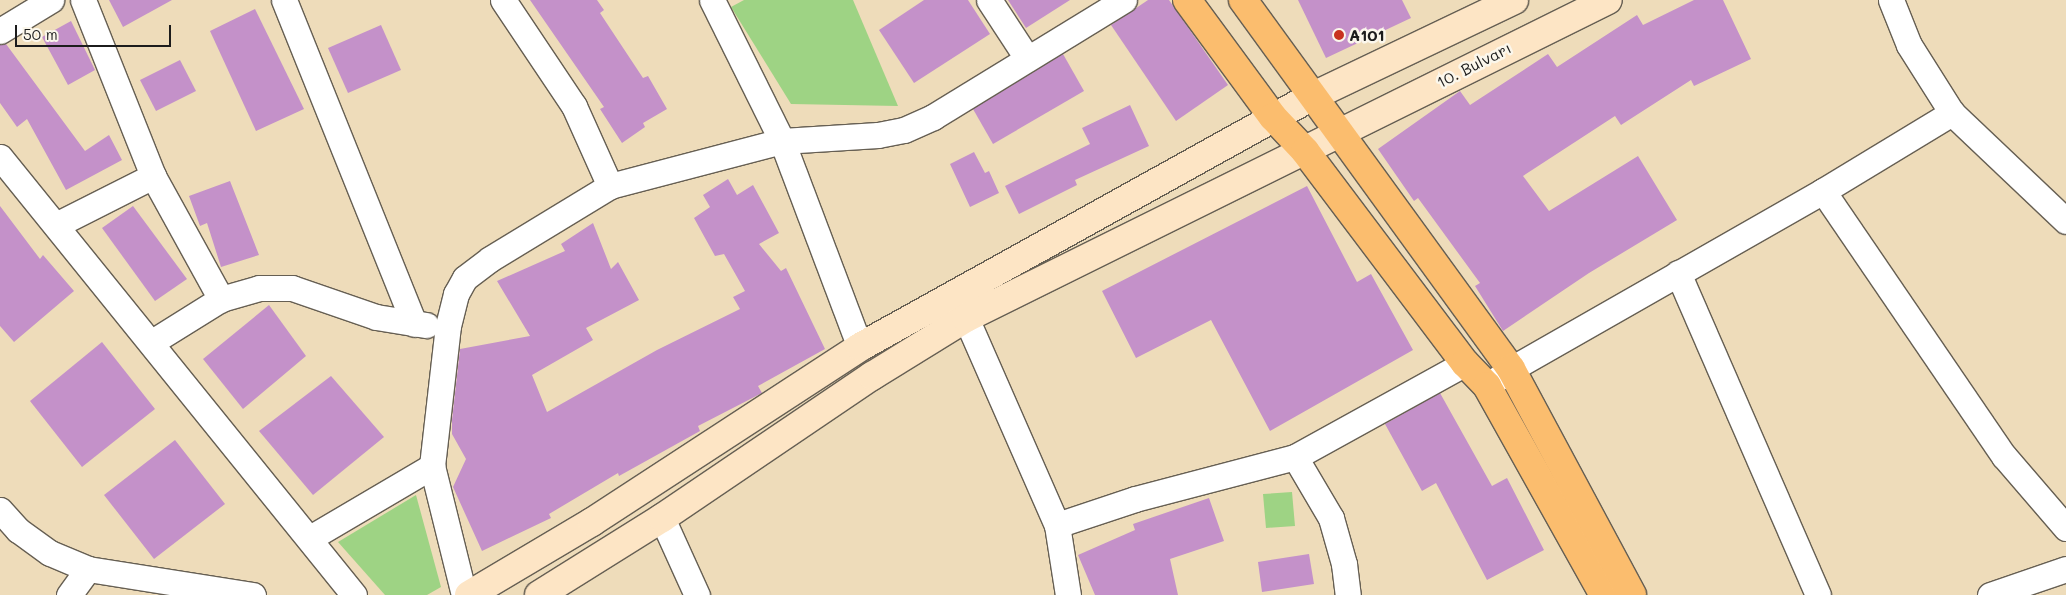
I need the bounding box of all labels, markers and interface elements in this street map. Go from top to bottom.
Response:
scale bar [18,15,174,47]
text: 50 m [23,24,58,44]
place label: A101 [1349,25,1385,45]
marker: A101 [1333,29,1345,41]
street label: 10. Bulvarı [1434,38,1514,92]

